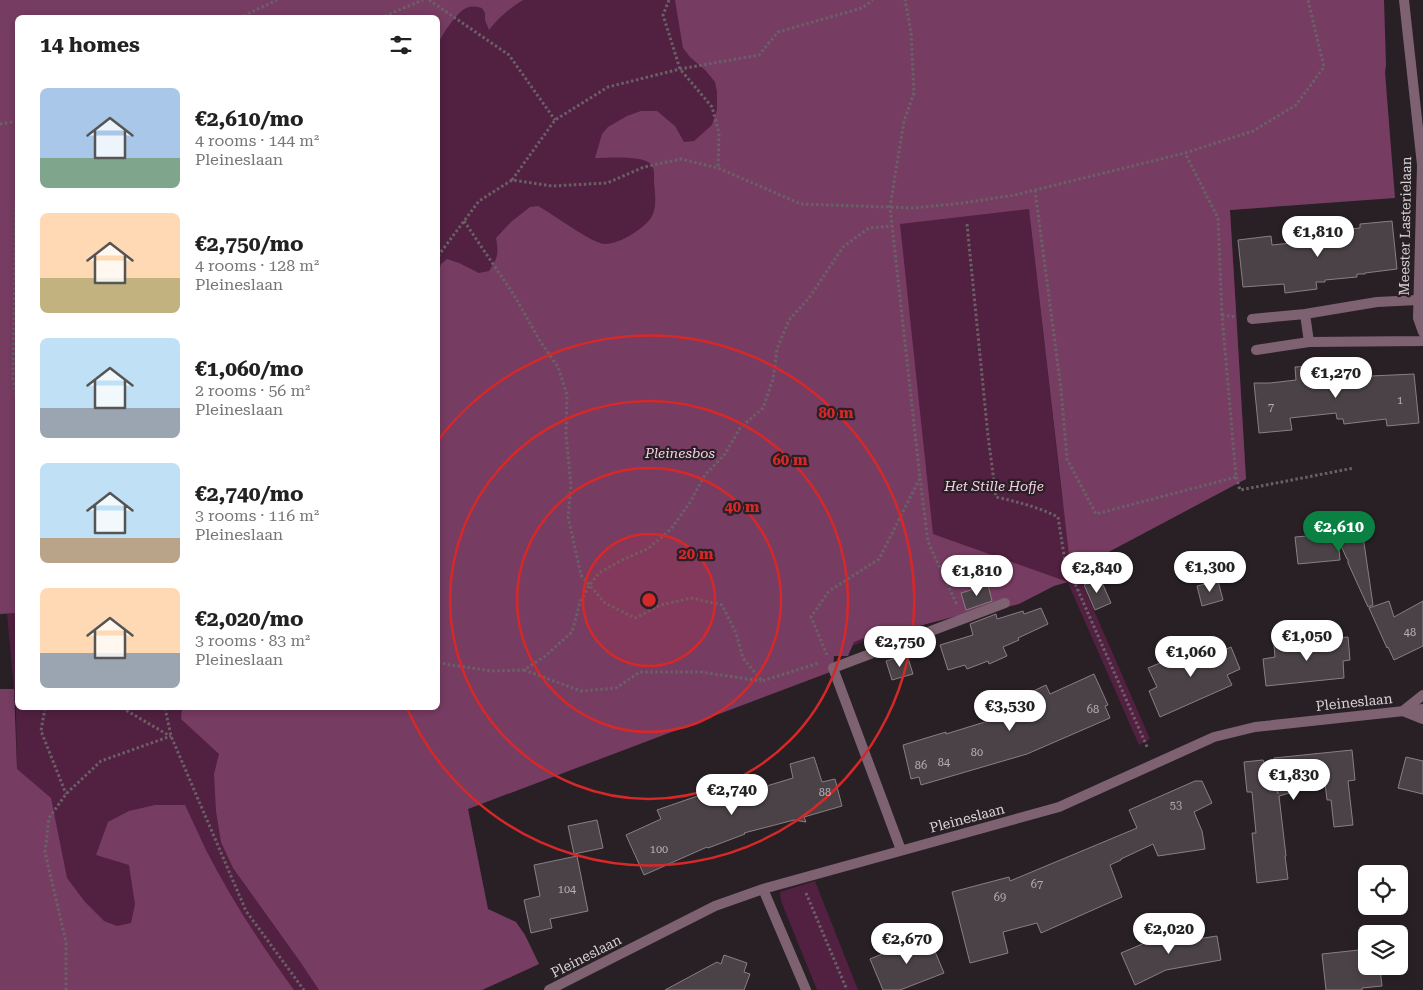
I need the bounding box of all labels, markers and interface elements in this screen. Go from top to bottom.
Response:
icon: filters [387,31,415,59]
text: 14 homes [40,33,140,57]
text: €2,610/mo [195,107,304,131]
icon: home [80,108,140,168]
text: 4 rooms · 144 m² [195,131,319,150]
text: Pleineslaan [195,150,283,169]
street label: Meester Lasterielaan [1396,156,1414,296]
pin: €1,810 [1277,216,1359,258]
text: €1,810 [1293,222,1343,241]
text: €2,750/mo [195,232,304,256]
icon: home [80,233,140,293]
text: 4 rooms · 128 m² [195,256,319,275]
text: Pleineslaan [195,275,283,294]
pin: €1,270 [1295,356,1377,399]
text: €1,060/mo [195,357,304,381]
icon: home [80,358,140,418]
text: €1,270 [1311,363,1361,382]
text: 2 rooms · 56 m² [195,381,310,400]
house number: 1 [1397,394,1403,407]
text: Pleineslaan [195,400,283,419]
house number: 7 [1268,401,1274,414]
text: 80 m [818,404,854,422]
park label: Pleinesbos [644,445,715,461]
text: 60 m [772,451,808,469]
park label: Het Stille Hofje [943,478,1044,494]
text: €2,740/mo [195,482,304,506]
icon: home [80,483,140,543]
text: 40 m [724,498,760,516]
text: 3 rooms · 116 m² [195,506,319,525]
pin: €2,610 [1298,510,1380,553]
text: €2,610 [1314,517,1364,536]
text: Pleineslaan [195,525,283,544]
text: 20 m [678,545,714,563]
pin: €1,300 [1169,550,1251,593]
pin: €2,840 [1056,552,1138,594]
pin: €1,810 [936,554,1018,597]
text: €1,300 [1185,557,1235,576]
text: €2,840 [1072,558,1122,577]
text: €1,810 [952,561,1002,580]
centre of rings [640,591,658,609]
text: €2,020/mo [195,607,304,631]
icon: home [80,608,140,668]
pin: €1,050 [1266,620,1348,662]
pin: €2,750 [859,626,941,668]
text: €1,050 [1282,626,1332,645]
house number: 48 [1404,626,1416,639]
text: 3 rooms · 83 m² [195,631,310,650]
text: €2,750 [875,632,925,651]
pin: €1,060 [1150,636,1232,678]
text: €1,060 [1166,642,1216,661]
text: Pleineslaan [195,650,283,669]
pin: €3,530 [969,690,1051,732]
street label: Pleineslaan [1315,690,1393,714]
text: €3,530 [985,696,1035,715]
house number: 68 [1087,703,1099,716]
house number: 80 [971,746,983,759]
house number: 84 [938,756,951,769]
pin: €1,830 [1253,758,1335,801]
house number: 86 [915,759,927,772]
text: €1,830 [1269,765,1319,784]
pin: €2,740 [691,774,773,816]
text: €2,740 [707,780,757,799]
house number: 88 [819,786,831,799]
house number: 53 [1170,799,1182,812]
street label: Pleineslaan [928,800,1006,836]
house number: 100 [650,843,668,856]
map controls [1358,865,1408,975]
button: locate [1358,865,1408,915]
house number: 67 [1031,878,1043,891]
house number: 104 [558,883,577,896]
house number: 69 [994,891,1006,904]
pin: €2,020 [1128,912,1210,955]
text: €2,020 [1144,919,1194,938]
pin: €2,670 [866,922,948,965]
button: layers [1358,925,1408,975]
text: €2,670 [882,929,932,948]
street label: Pleineslaan [548,931,624,981]

